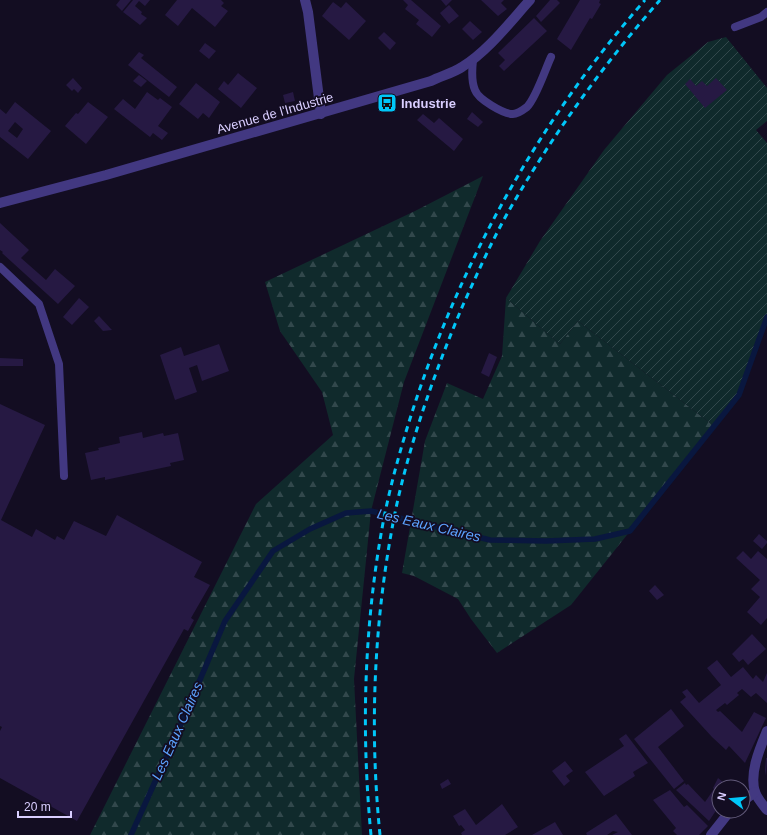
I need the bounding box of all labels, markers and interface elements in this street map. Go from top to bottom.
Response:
street label: Avenue de l'Industrie [215,89,335,137]
bus stop icon: Industrie [376,92,398,114]
place label: Industrie [401,96,456,111]
water label: Les Eaux Claires [376,505,482,545]
water label: Les Eaux Claires [148,679,206,783]
north arrow [711,779,751,819]
text: N [715,791,728,802]
scale bar [18,793,71,819]
text: 20 m [24,800,51,814]

